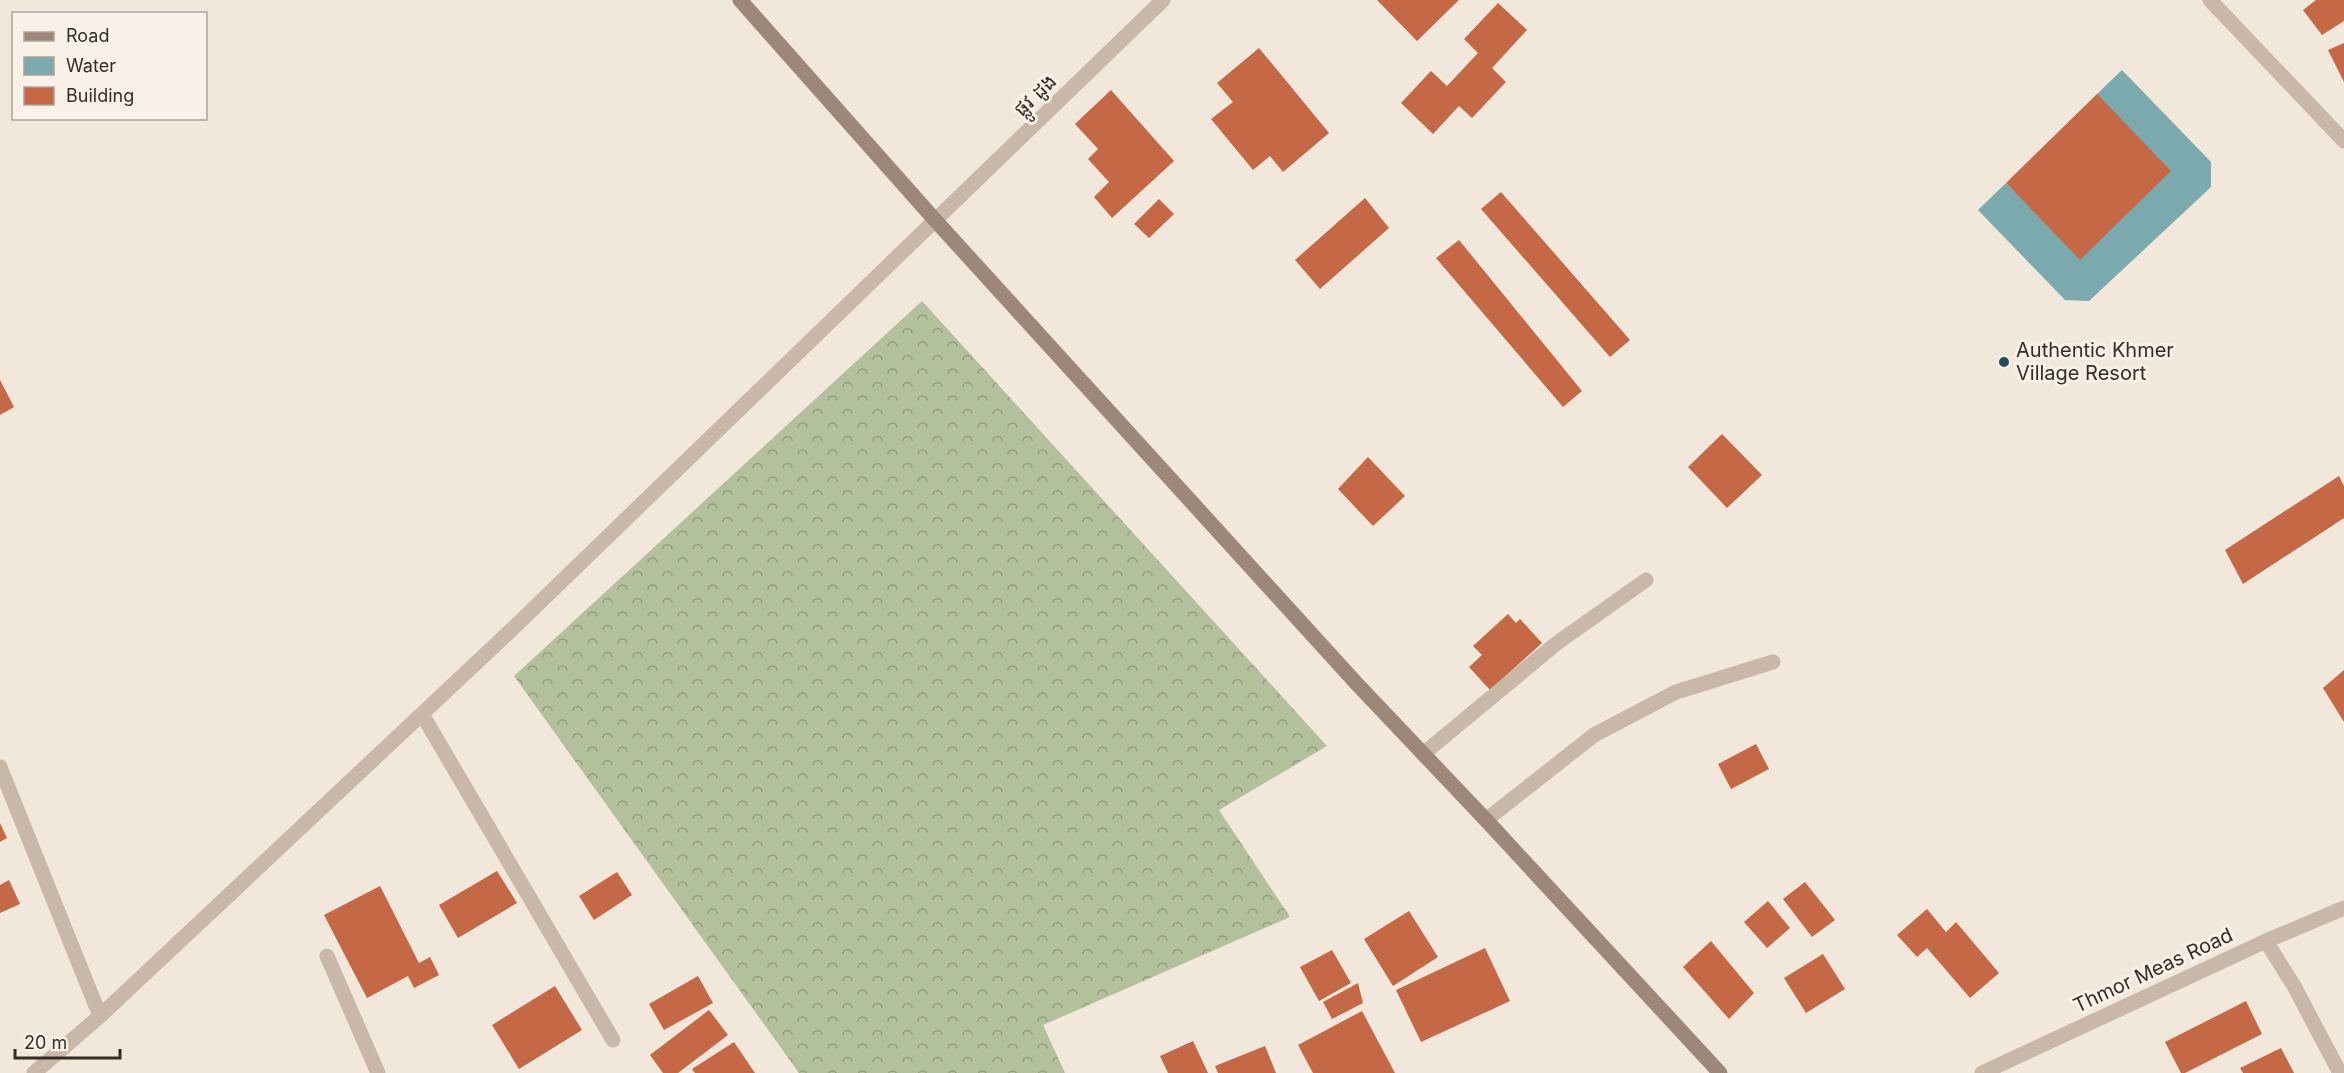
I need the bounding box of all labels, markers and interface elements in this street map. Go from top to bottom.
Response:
legend [12,12,207,120]
text: Road [66,25,109,46]
text: Water [66,55,116,76]
street label: ផ្លូវ ដូង [1009,69,1066,126]
text: Building [66,85,134,106]
place label: Authentic Khmer Village Resort [2016,338,2174,385]
marker: Authentic Khmer Village Resort [1997,355,2011,369]
street label: Thmor Meas Road [2070,923,2236,1017]
scale bar [15,1022,120,1060]
text: 20 m [24,1032,67,1053]

